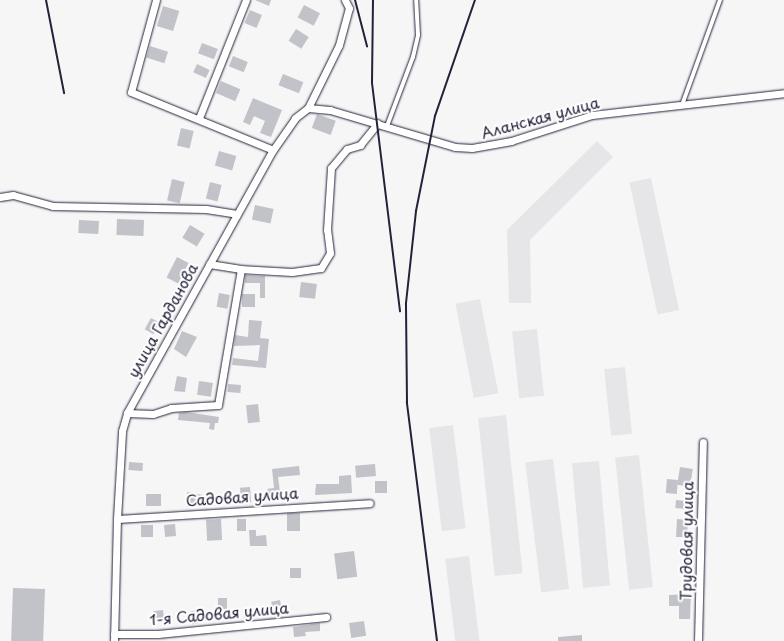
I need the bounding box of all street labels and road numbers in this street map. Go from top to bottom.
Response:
street label: Аланская улица [479,92,601,142]
street label: улица Гарданова [123,260,201,380]
street label: Трудовая улица [676,481,696,601]
street label: Садовая улица [185,483,299,509]
street label: 1-я Садовая улица [148,598,290,628]

